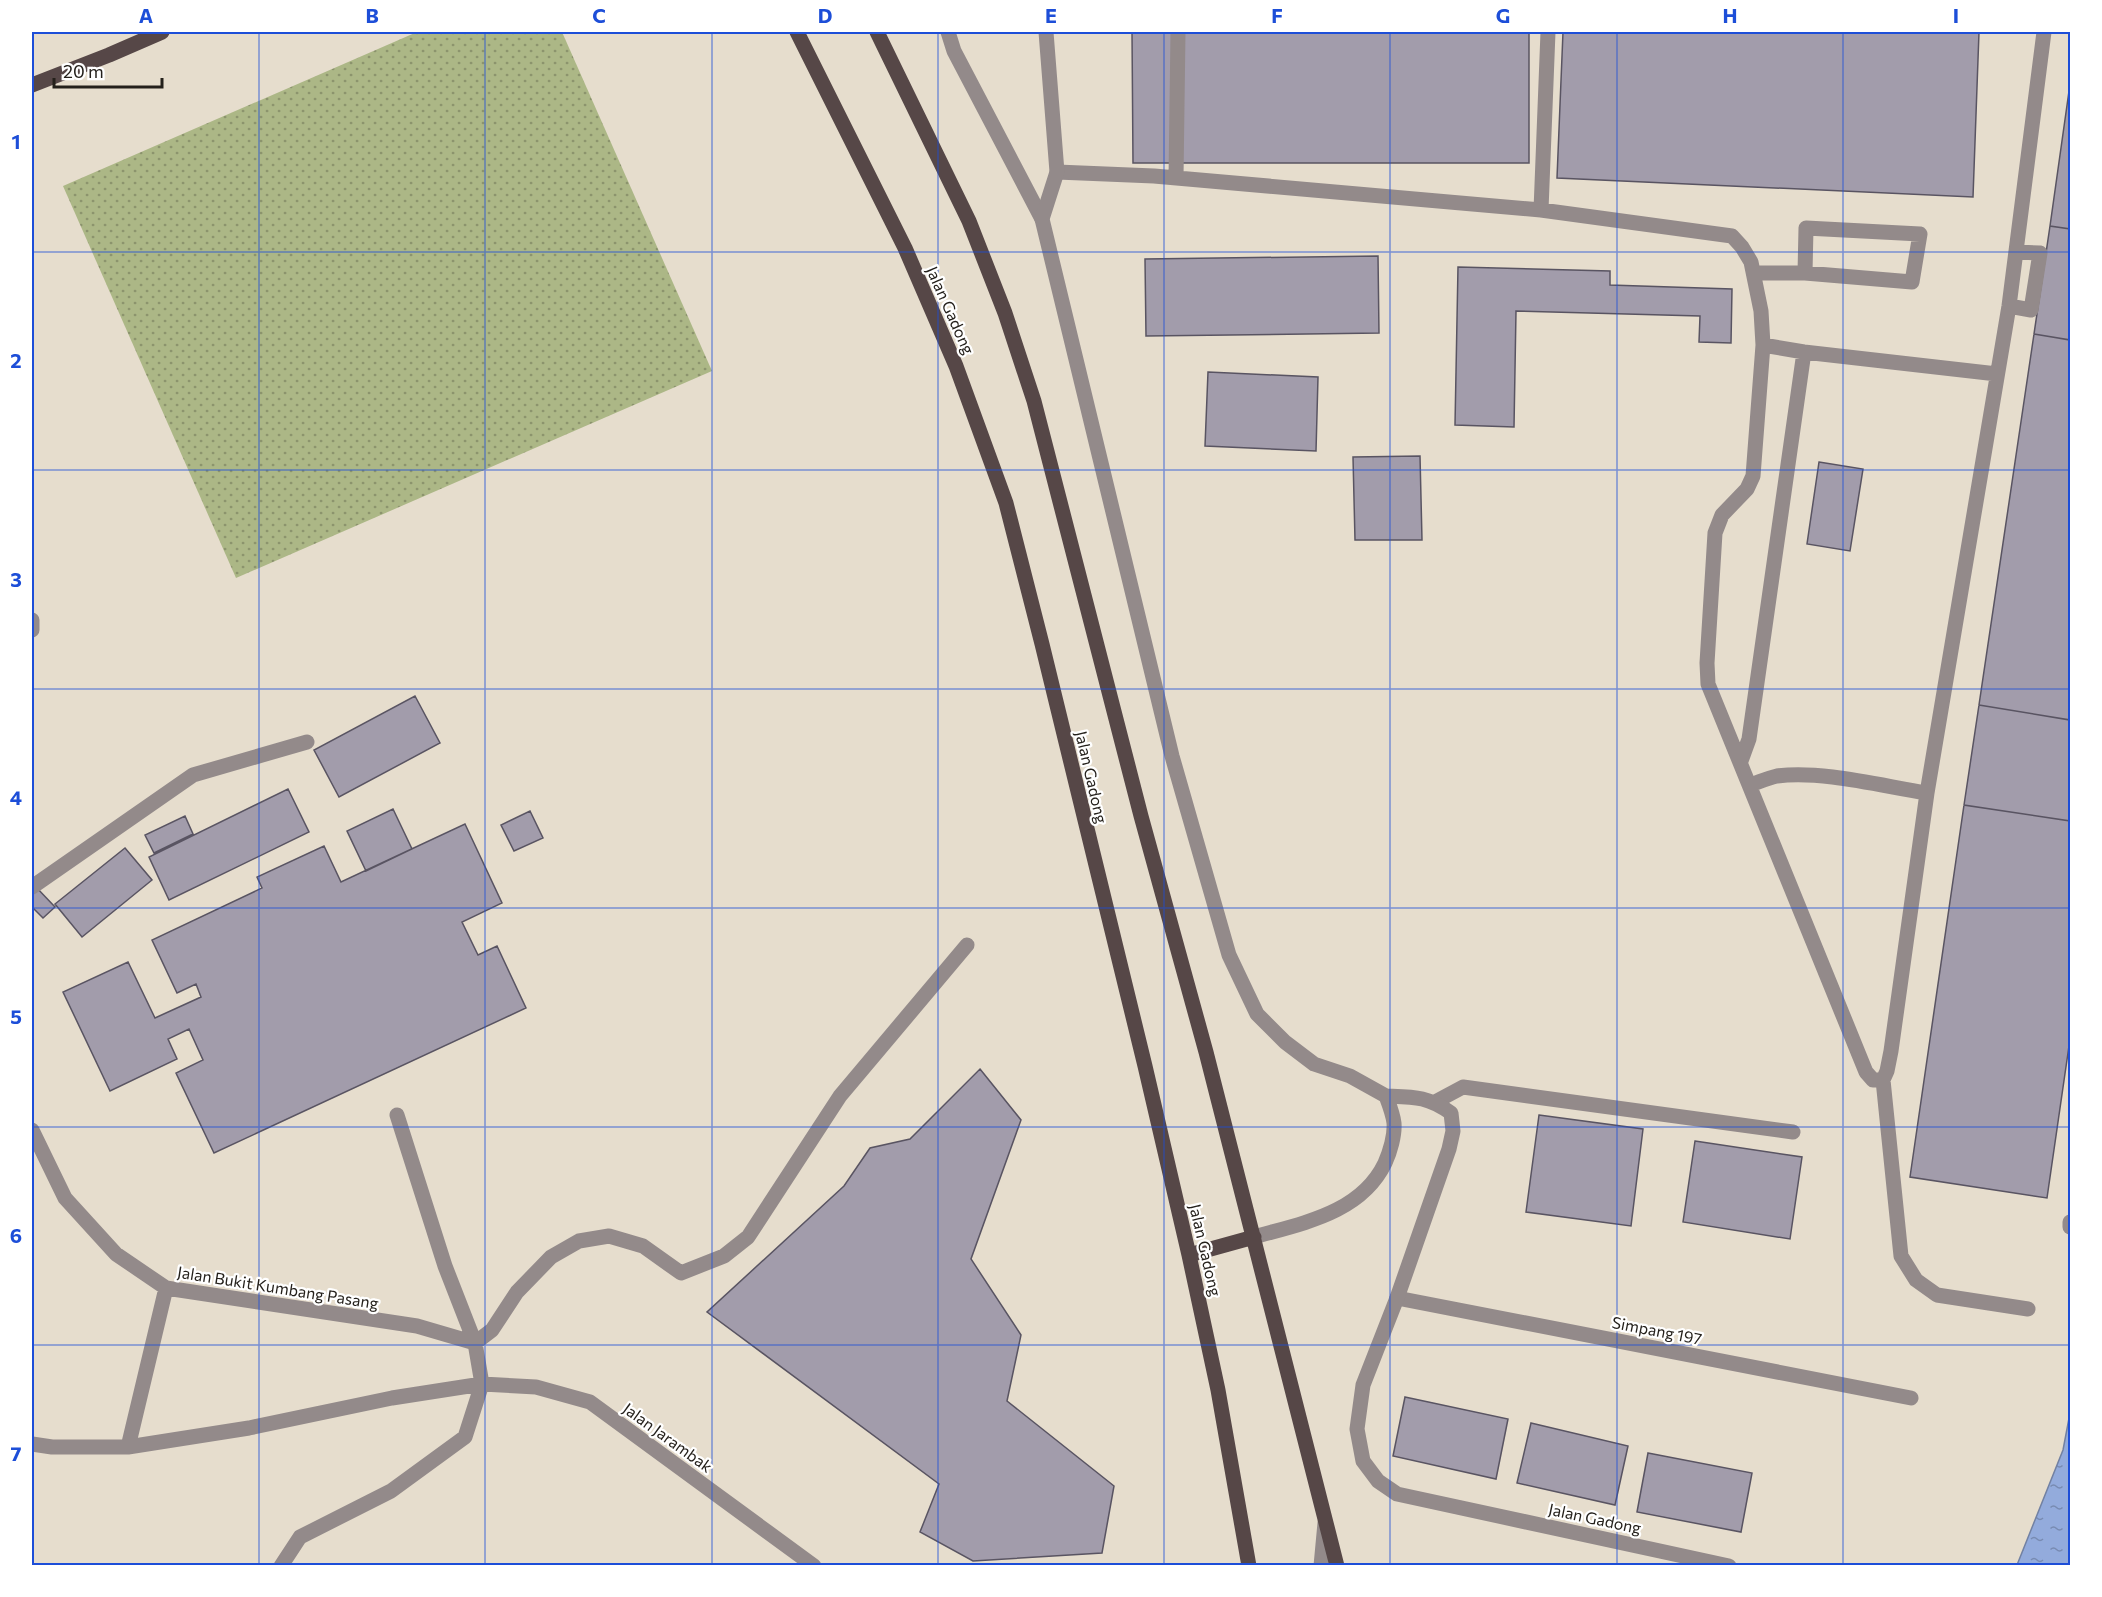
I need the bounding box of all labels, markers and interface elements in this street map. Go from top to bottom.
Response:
text: A [139,3,153,27]
text: B [365,3,379,27]
text: C [592,3,606,27]
text: D [818,3,832,27]
text: E [1045,3,1057,27]
text: F [1271,3,1283,27]
text: G [1496,3,1510,27]
text: H [1723,3,1738,27]
text: I [1953,3,1959,27]
scale bar [54,51,162,89]
text: 20 m [63,60,104,82]
text: 1 [11,129,21,153]
street label: Jalan Gadong [923,263,979,357]
text: 2 [10,348,22,372]
text: 3 [10,567,22,591]
street label: Jalan Gadong [1072,729,1112,825]
text: 4 [10,785,22,809]
text: 5 [10,1004,22,1028]
street label: Jalan Gadong [1186,1202,1226,1298]
text: 6 [10,1223,22,1247]
street label: Jalan Bukit Kumbang Pasang [176,1262,380,1312]
street label: Simpang 197 [1610,1312,1704,1348]
street label: Jalan Jarambak [620,1398,717,1476]
text: 7 [11,1441,22,1465]
street label: Jalan Gadong [1547,1499,1643,1537]

